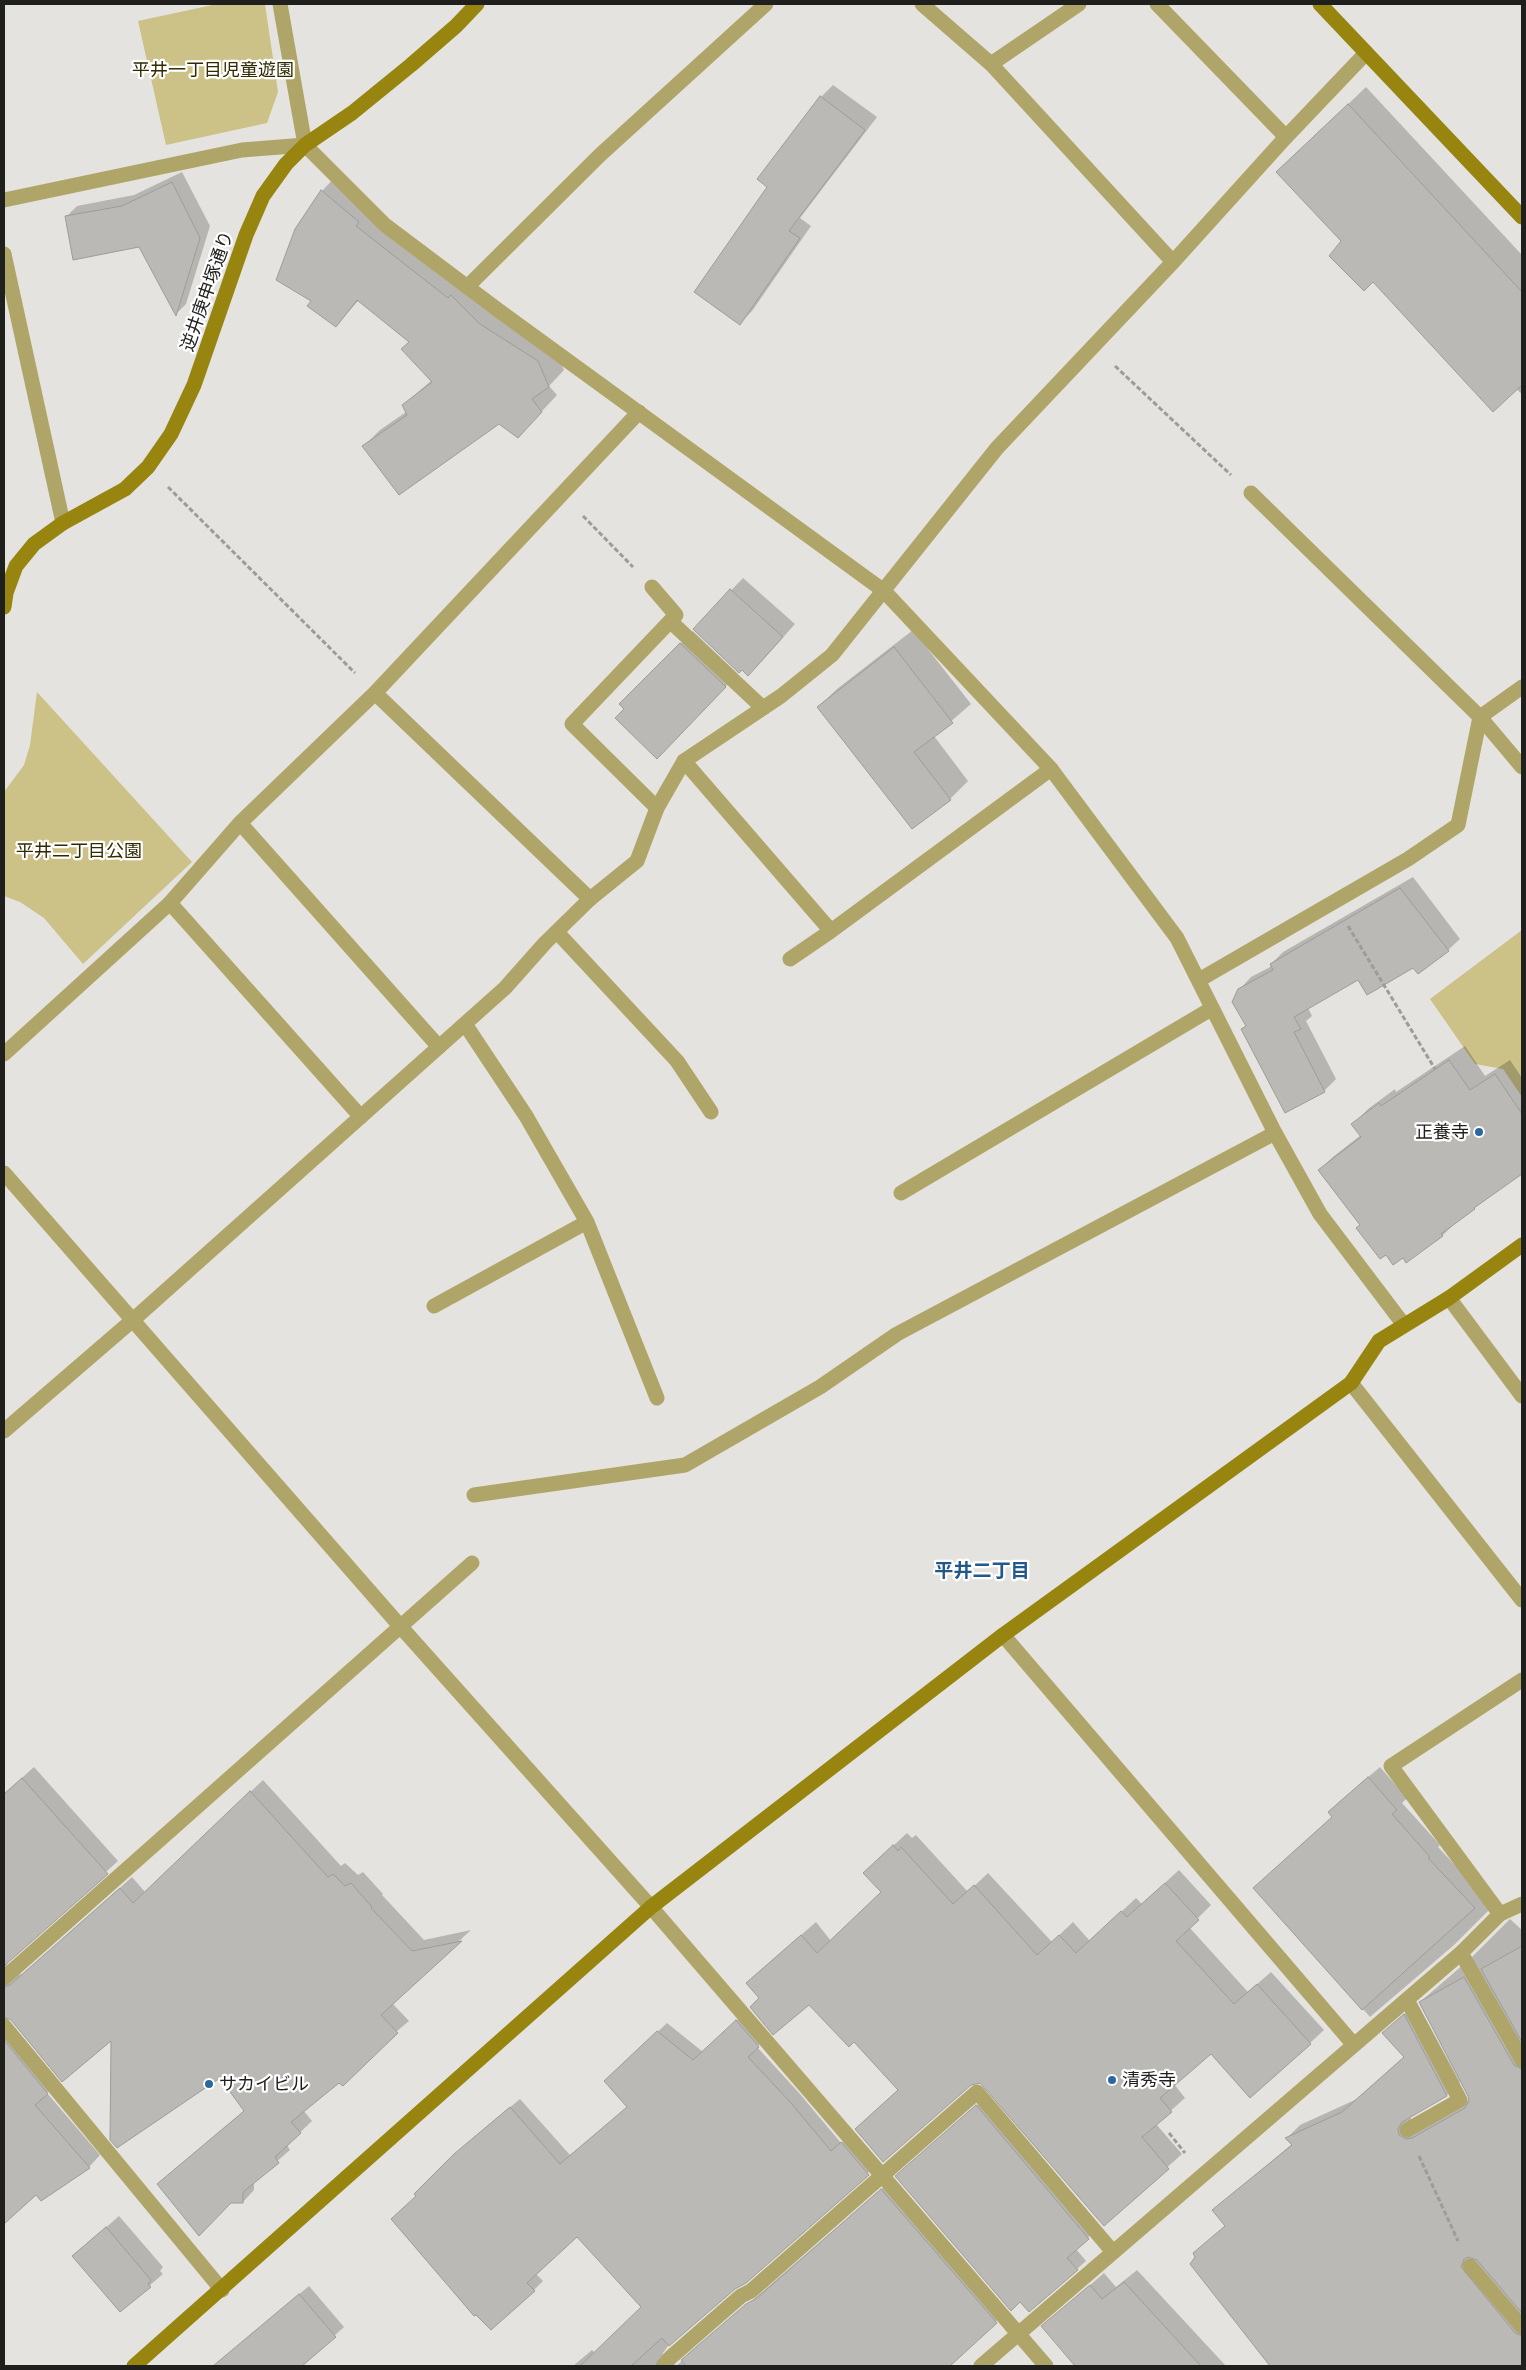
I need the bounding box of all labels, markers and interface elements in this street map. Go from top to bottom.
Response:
park label: 平井一丁目児童遊園 [132,59,294,81]
street label: 逆井庚申塚通り [176,228,238,354]
park label: 平井二丁目公園 [16,840,142,862]
place label: 正養寺 [1415,1121,1469,1143]
marker: 正養寺 [1473,1126,1485,1138]
district label: 平井二丁目 [935,1560,1029,1582]
place label: 清秀寺 [1122,2069,1176,2091]
place label: サカイビル [219,2073,309,2095]
marker: 清秀寺 [1106,2074,1118,2086]
marker: サカイビル [203,2078,215,2090]

